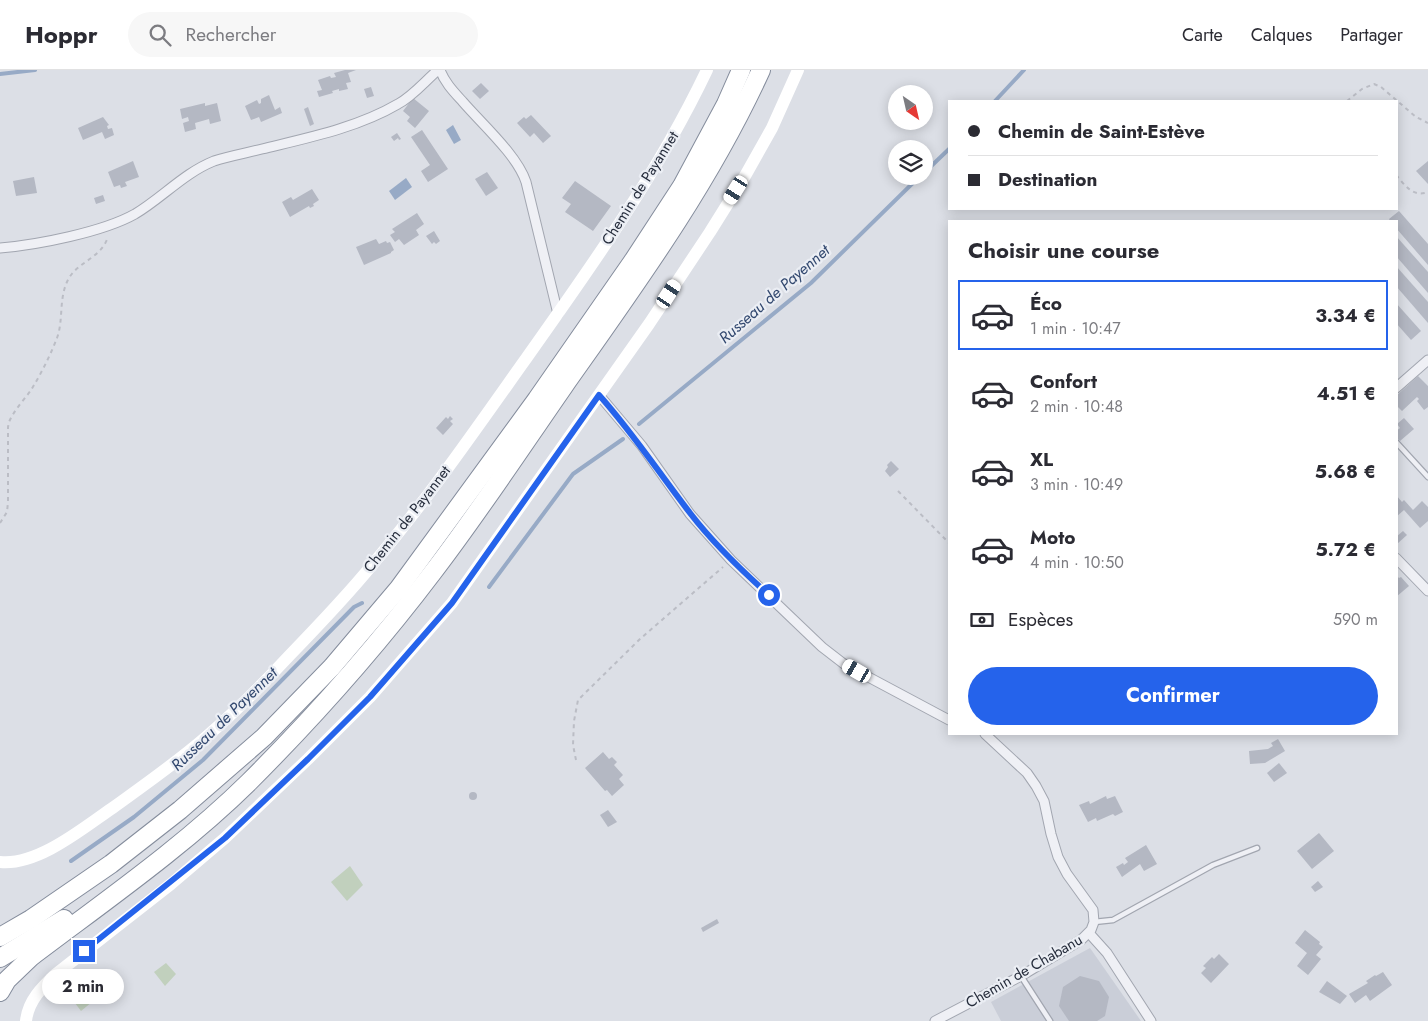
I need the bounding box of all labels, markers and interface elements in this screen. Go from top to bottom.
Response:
search box [128,12,478,57]
text: Hoppr [25,17,98,52]
icon: search [146,21,174,49]
text: Rechercher [186,21,276,48]
text: Carte [1182,22,1223,48]
text: Calques [1251,22,1312,48]
text: Partager [1340,22,1403,48]
north arrow [888,85,932,130]
map controls [888,85,933,185]
text: Chemin de Saint-Estève [998,118,1205,145]
street label: Chemin de Payannet [596,127,684,249]
button: layers [888,140,933,185]
text: Destination [998,166,1097,193]
car [721,173,750,207]
text: Choisir une course [968,234,1159,266]
water label: Russeau de Payennet [714,238,835,349]
car [654,277,683,311]
text: Éco [1030,290,1062,317]
icon: car [970,293,1015,338]
text: 3.34 € [1315,302,1376,329]
text: 1 min · 10:47 [1030,317,1121,340]
text: Confort [1030,368,1097,395]
icon: car [970,371,1015,416]
text: 4.51 € [1317,380,1376,407]
text: 2 min · 10:48 [1030,395,1123,418]
text: XL [1030,446,1053,473]
icon: car [970,449,1015,494]
text: 5.68 € [1315,458,1376,485]
street label: Chemin de Payannet [358,461,456,577]
text: 3 min · 10:49 [1030,473,1123,496]
text: Moto [1030,524,1075,551]
icon: car [970,527,1015,572]
text: 5.72 € [1316,536,1376,563]
text: 4 min · 10:50 [1030,551,1124,574]
route start [758,584,780,606]
icon: cash [968,606,996,634]
text: Espèces [1008,606,1073,633]
text: 590 m [1333,608,1378,631]
car [840,657,873,685]
water label: Russeau de Payennet [166,661,283,776]
button: Confirmer [968,667,1378,725]
street label: Chemin de Chabanu [962,929,1086,1013]
route end [73,940,95,962]
callout: 2 min [43,968,125,1004]
text: 2 min [62,975,104,998]

